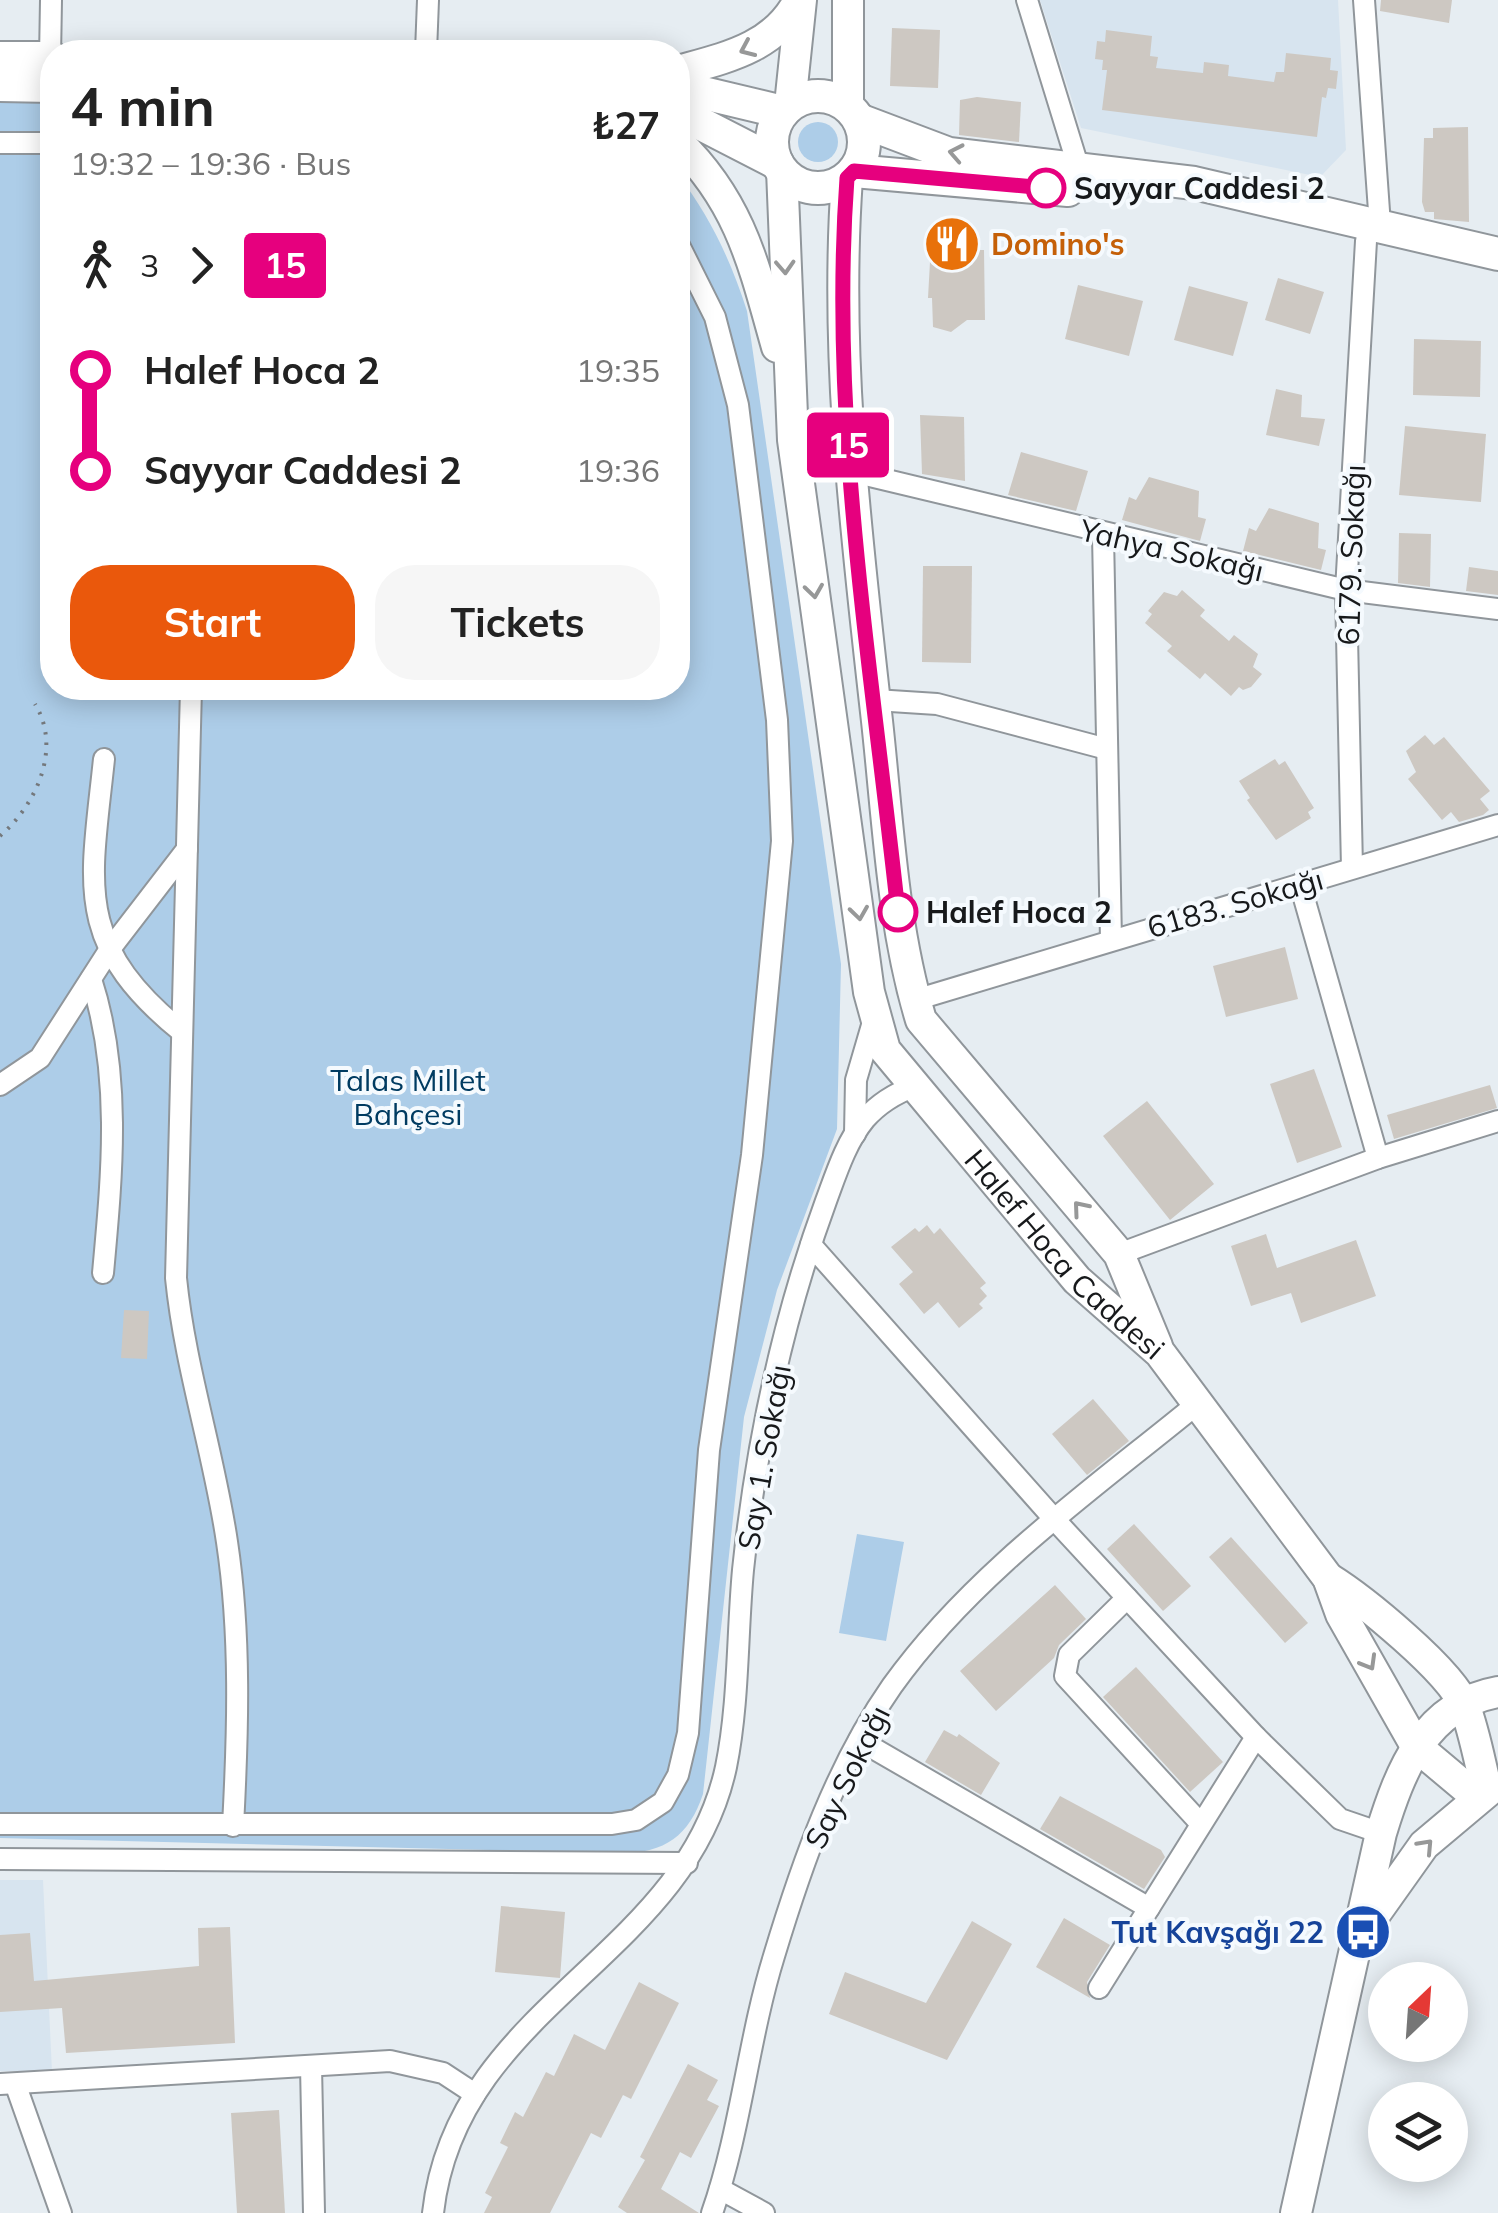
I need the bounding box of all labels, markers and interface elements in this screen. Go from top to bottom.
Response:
one-way arrow [739,37,757,57]
text: 4 min [70,71,215,140]
text: ₺27 [592,101,660,149]
text: 19:32 – 19:36 · Bus [70,143,351,183]
one-way arrow [948,144,965,165]
marker: Sayyar Caddesi 2 [1027,169,1065,207]
place label: Sayyar Caddesi 2 [1074,169,1325,207]
restaurant icon: Domino's [922,214,982,274]
place label: Domino's [991,225,1125,263]
icon: walk [70,238,125,293]
icon: forward [174,238,229,293]
text: 15 [264,243,306,287]
text: 3 [140,245,159,285]
one-way arrow [774,260,795,276]
text: Halef Hoca 2 [144,346,380,394]
text: 19:35 [576,350,660,390]
line badge: 15 [803,412,893,478]
text: 15 [827,423,869,467]
text: Sayyar Caddesi 2 [144,446,462,494]
text: 19:36 [576,450,660,490]
street label: 6179. Sokağı [1329,464,1373,646]
street label: Yahya Sokağı [1076,510,1267,590]
button: Start [70,565,355,680]
button: Tickets [375,565,660,680]
one-way arrow [803,583,824,599]
street label: 6183. Sokağı [1143,860,1327,946]
marker: Halef Hoca 2 [879,893,917,931]
place label: Halef Hoca 2 [926,893,1112,931]
one-way arrow [847,904,868,921]
park label: Talas Millet Bahçesi [330,1061,486,1133]
street label: Halef Hoca Caddesi [957,1141,1173,1367]
one-way arrow [1074,1201,1092,1220]
street label: Say 1. Sokağı [729,1361,799,1553]
one-way arrow [1357,1652,1376,1670]
street label: Say Sokağı [796,1699,898,1855]
one-way arrow [1414,1839,1432,1858]
bus stop icon: Tut Kavşağı 22 [1333,1902,1393,1962]
place label: Tut Kavşağı 22 [1111,1913,1324,1951]
north arrow [1368,1962,1468,2062]
map controls [1368,1962,1468,2182]
button: layers [1368,2082,1468,2182]

